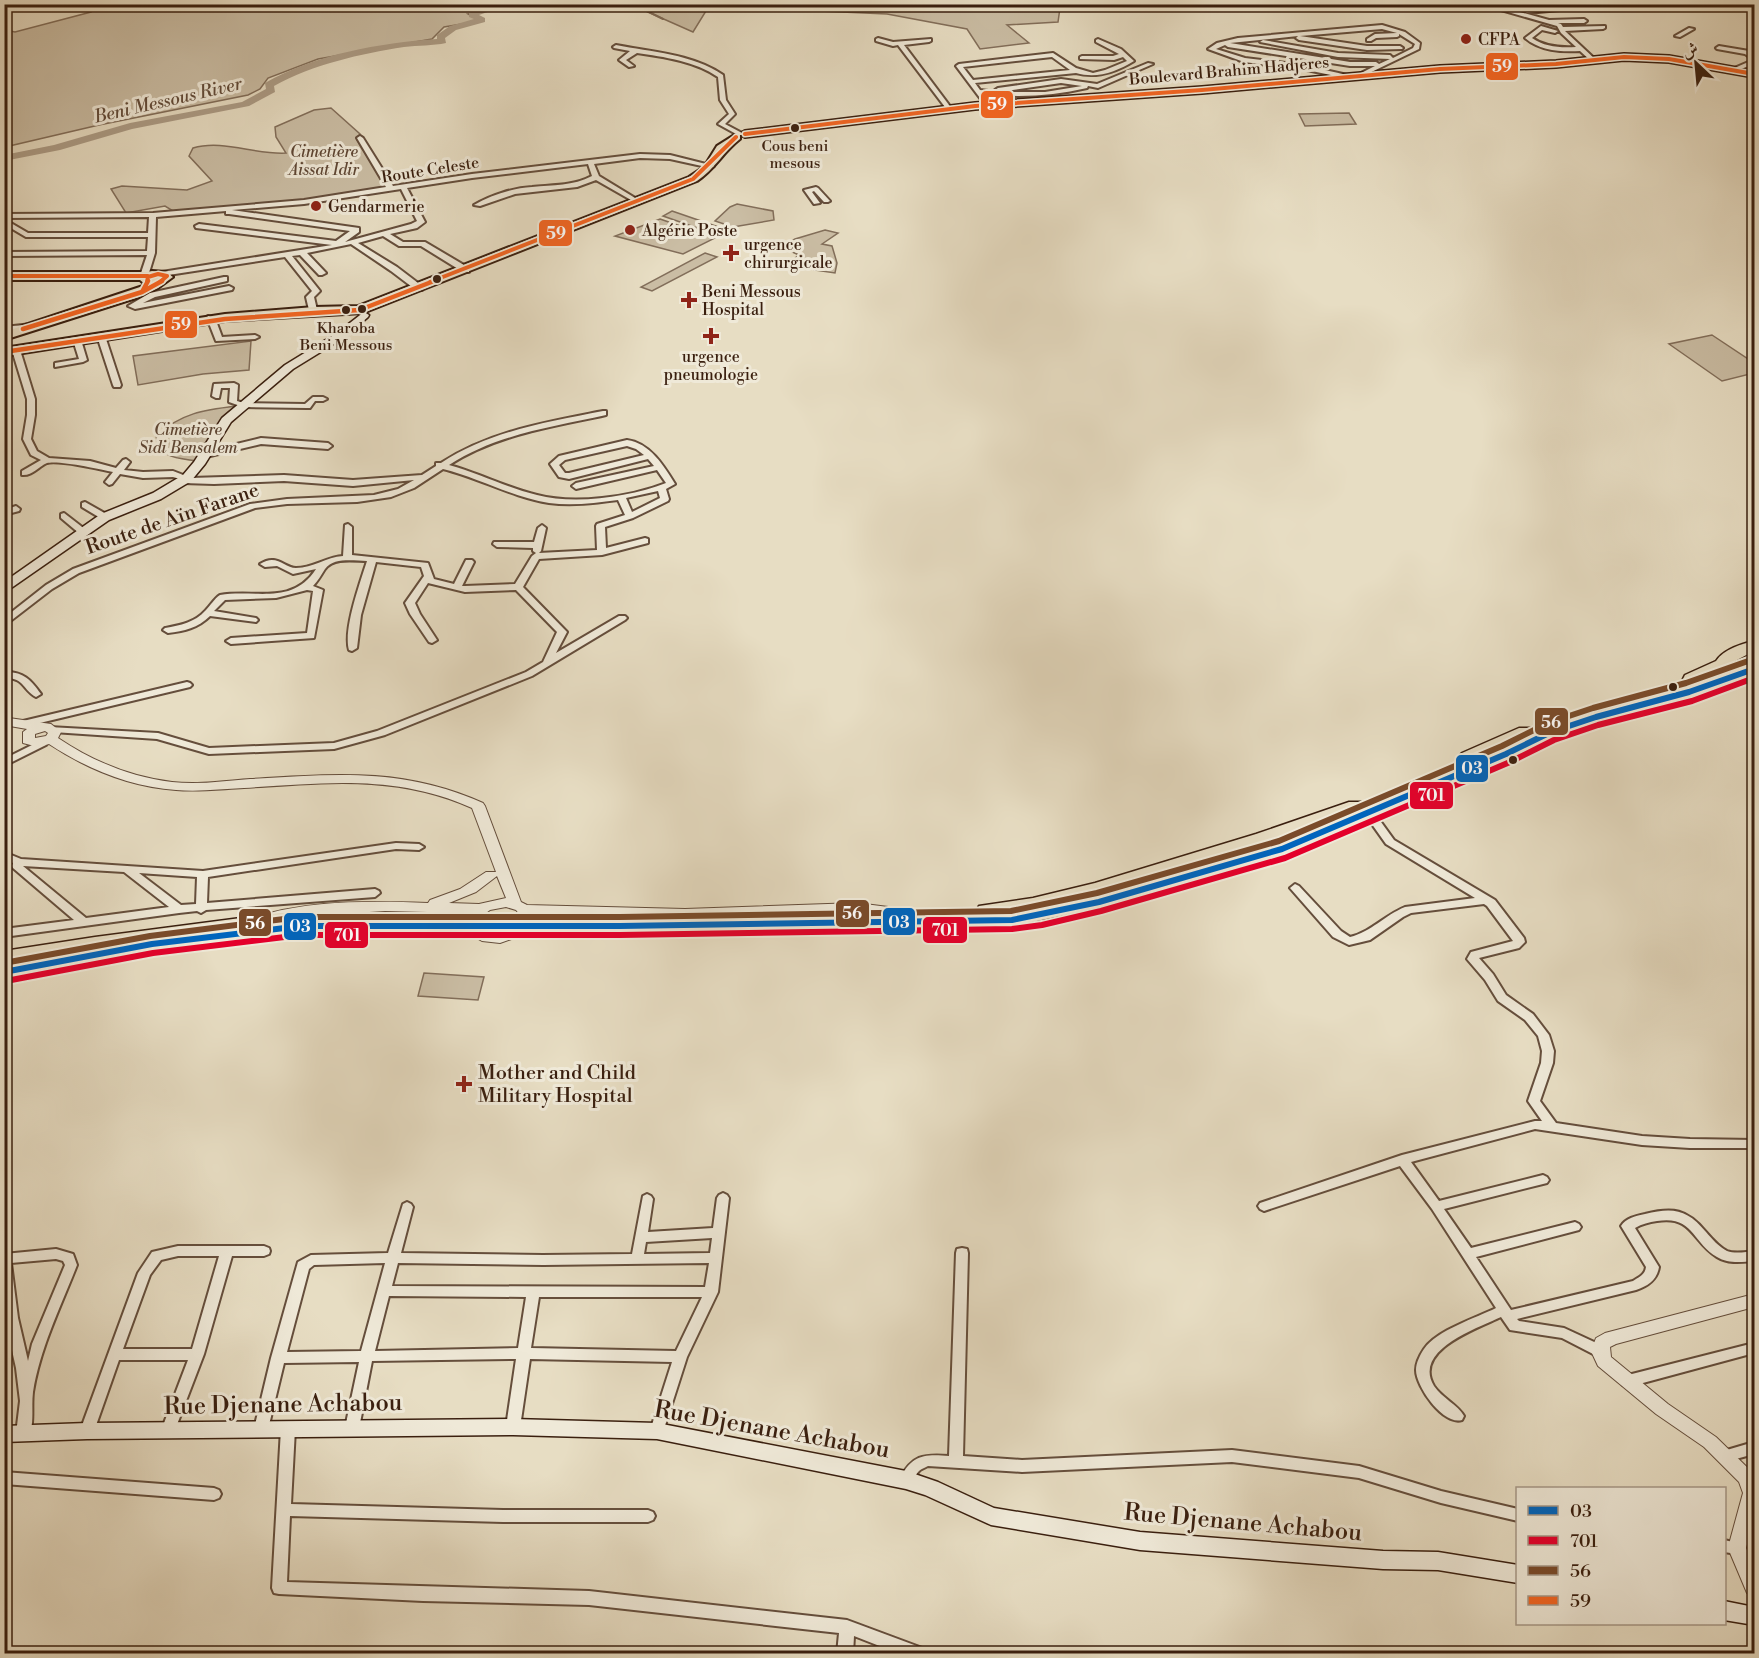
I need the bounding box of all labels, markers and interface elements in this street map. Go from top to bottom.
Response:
place label: CFPA [1478,30,1521,50]
marker: CFPA [1459,32,1473,46]
north arrow [1666,33,1726,93]
text: ش [1678,38,1701,63]
street label: Boulevard Brahim Hadjeres [1127,52,1330,90]
line badge: 59 [1485,52,1519,81]
text: 59 [1492,57,1512,77]
water label: Beni Messous River [91,72,245,129]
line badge: 59 [980,90,1014,119]
text: 59 [987,95,1007,115]
marker: Cous beni mesous [789,122,801,134]
place label: Cous beni mesous [762,137,829,173]
park label: Cimetière Aissat Idir [287,142,360,180]
street label: Route Celeste [380,152,480,188]
place label: Gendarmerie [328,197,425,217]
marker: Gendarmerie [309,199,323,213]
line badge: 59 [538,219,573,247]
place label: Algérie Poste [641,221,737,241]
marker: Algérie Poste [623,223,637,237]
text: 59 [546,224,566,244]
place label: urgence chirurgicale [744,235,833,273]
marker: urgence chirurgicale [722,244,740,262]
unlabelled marker [431,273,443,285]
place label: Beni Messous Hospital [701,282,801,320]
marker: Beni Messous Hospital [680,291,698,309]
unlabelled marker [356,303,368,315]
marker: Kharoba Beni Messous [340,304,352,316]
line badge: 59 [164,310,198,339]
text: 59 [171,315,191,335]
place label: Kharoba Beni Messous [299,319,392,355]
marker: urgence pneumologie [702,327,720,345]
place label: urgence pneumologie [664,347,758,385]
park label: Cimetière Sidi Bensalem [138,420,239,458]
street label: Route de Aïn Farane [82,478,263,561]
unlabelled marker [1667,681,1679,693]
line badge: 56 [1534,707,1569,736]
text: 56 [1541,713,1561,733]
line badge: 03 [1455,754,1489,783]
unlabelled marker [1507,754,1519,766]
text: 03 [1461,759,1483,779]
line badge: 701 [1409,781,1454,810]
text: 701 [1417,786,1445,806]
line badge: 56 [835,899,870,928]
text: 56 [842,904,862,924]
line badge: 03 [882,907,916,936]
line badge: 56 [238,908,272,937]
line badge: 03 [283,912,317,941]
text: 03 [888,913,910,933]
text: 56 [245,914,265,934]
line badge: 701 [922,916,968,944]
text: 03 [289,917,311,937]
line badge: 701 [324,921,369,949]
text: 701 [931,921,959,941]
text: 701 [333,926,361,946]
place label: Mother and Child Military Hospital [478,1061,637,1109]
marker: Mother and Child Military Hospital [455,1075,473,1093]
street label: Rue Djenane Achabou [163,1388,403,1422]
street label: Rue Djenane Achabou [652,1394,892,1466]
legend [1516,1487,1726,1625]
street label: Rue Djenane Achabou [1123,1498,1364,1548]
text: 03 [1570,1500,1592,1523]
text: 701 [1570,1530,1598,1553]
text: 56 [1570,1560,1591,1583]
text: 59 [1570,1590,1591,1613]

